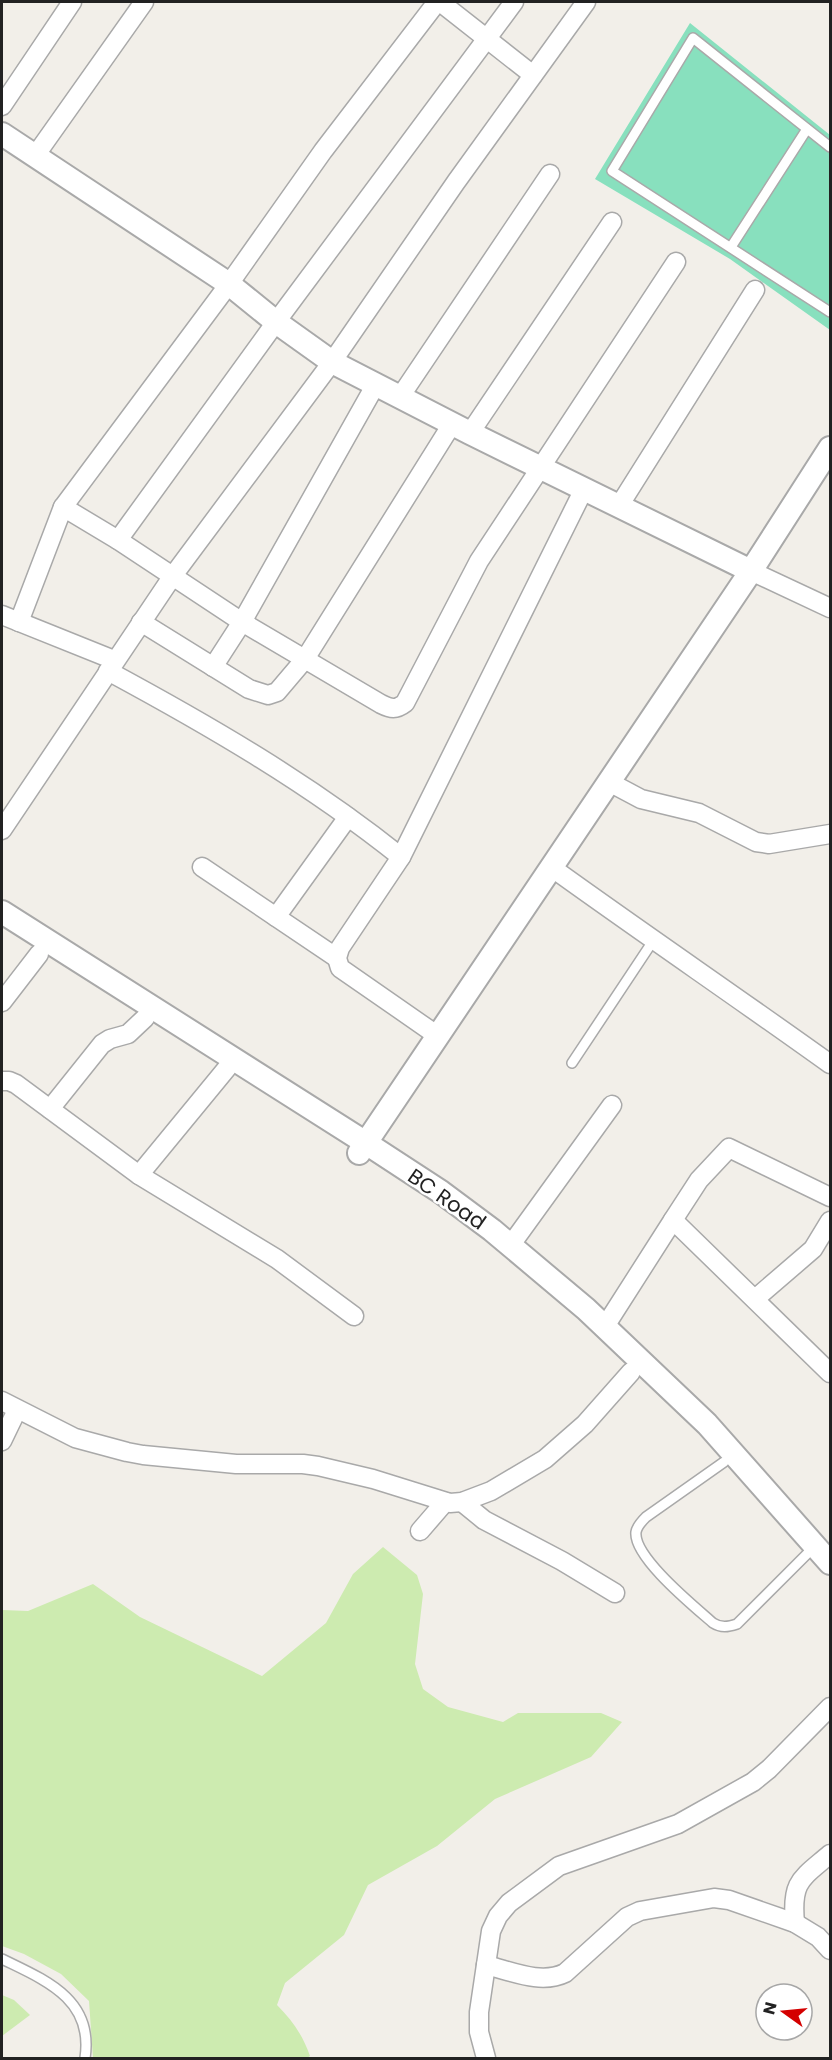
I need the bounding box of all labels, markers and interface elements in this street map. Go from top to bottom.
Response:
street label: BC Road [402,1162,492,1236]
north arrow [754,1982,814,2042]
text: N [757,1999,783,2017]

